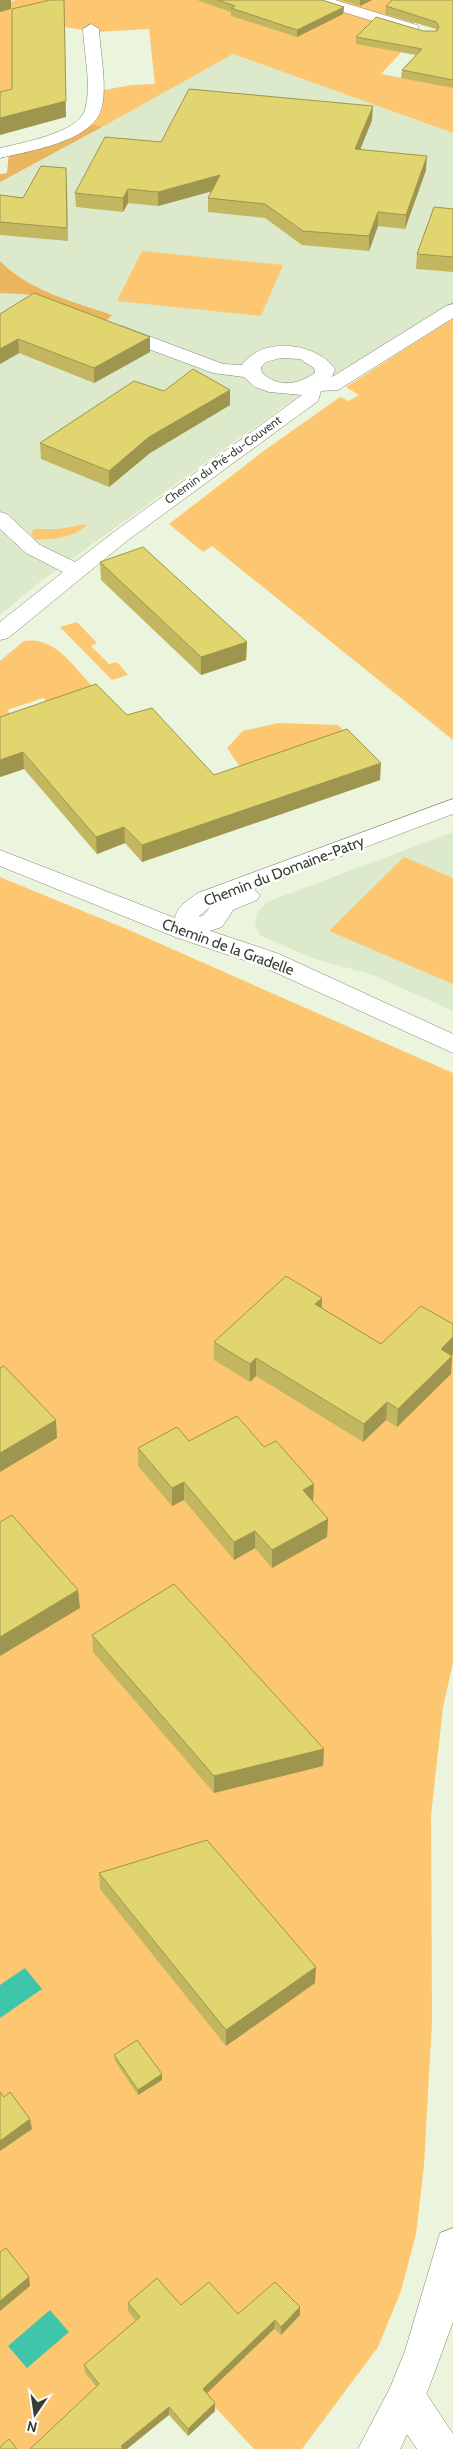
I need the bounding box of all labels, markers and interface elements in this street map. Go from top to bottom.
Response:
street label: Chemin du Pré-du-Couvent [161,412,284,507]
street label: Chemin du Domaine-Patry [201,832,367,910]
street label: Chemin de la Gradelle [160,915,297,979]
north arrow [10,2389,60,2439]
text: N [25,2417,39,2437]

